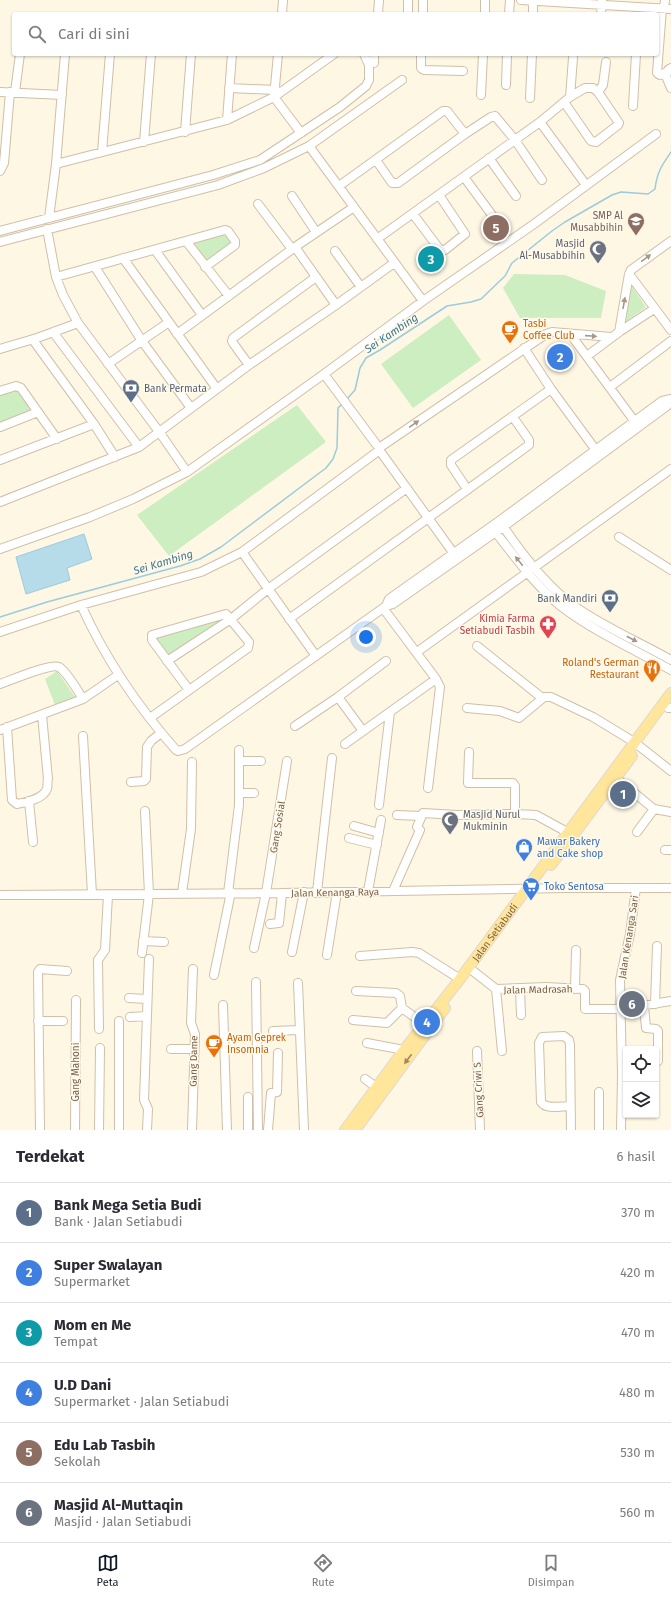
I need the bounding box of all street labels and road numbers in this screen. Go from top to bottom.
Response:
street label: Gang Sosial [268,800,288,854]
street label: Jalan Kenanga Raya [291,886,379,900]
street label: Jalan Kenanga Sari [616,894,642,980]
street label: Jalan Setiabudi [470,901,521,964]
street label: Jalan Madrasah [503,983,573,997]
street label: Gang Dame [188,1035,200,1087]
street label: Gang Mahoni [70,1042,82,1102]
street label: Gang Criwi S [472,1061,486,1118]

